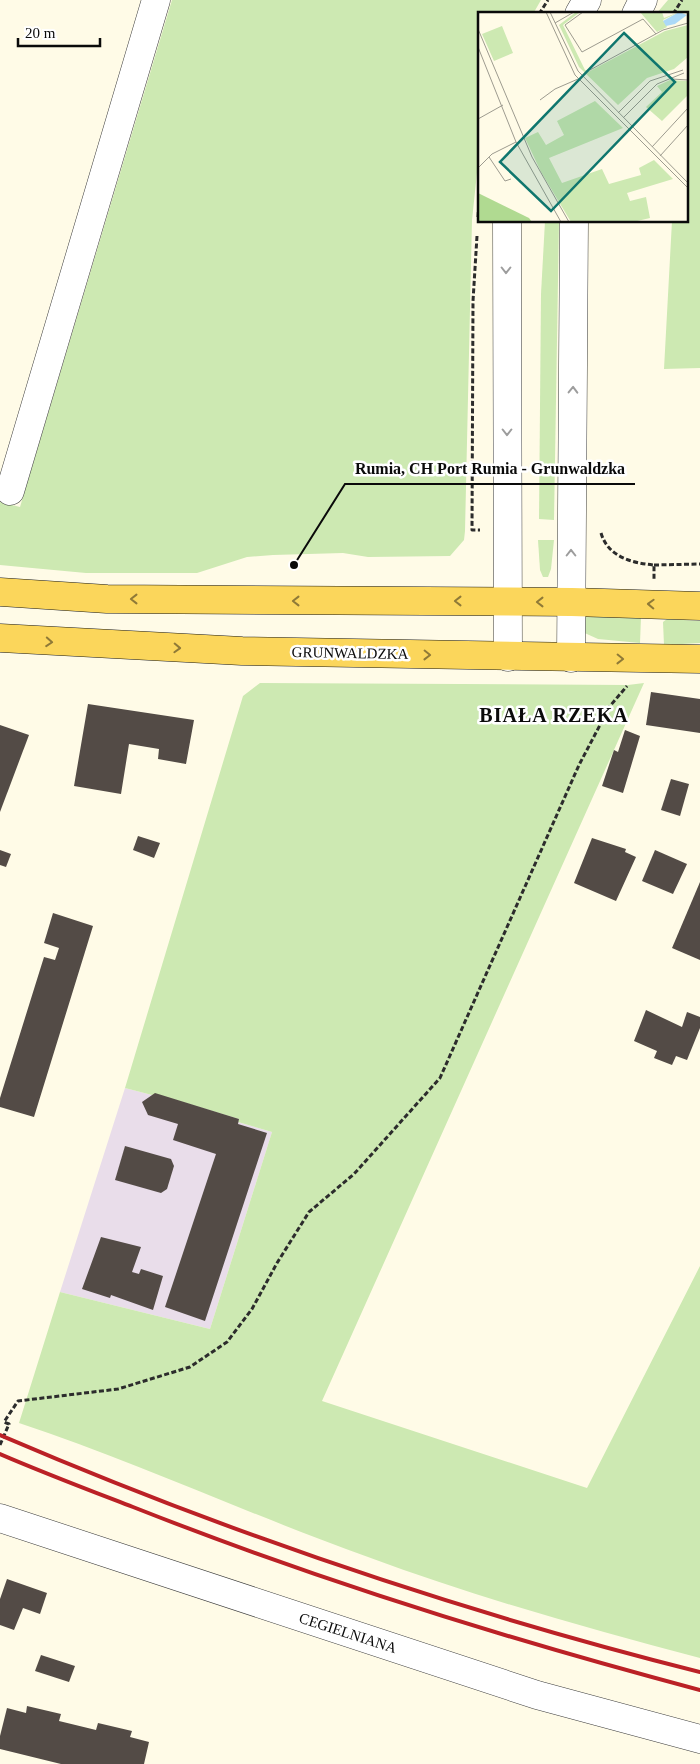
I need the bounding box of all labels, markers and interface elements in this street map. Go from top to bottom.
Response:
inset map [478,12,688,222]
scale bar [18,15,100,47]
text: 20 m [25,25,56,41]
one-way arrow [501,266,511,274]
one-way arrow [568,386,578,394]
one-way arrow [502,429,512,437]
callout: Rumia, CH Port Rumia - Grunwaldzka [345,453,635,484]
text: Rumia, CH Port Rumia - Grunwaldzka [355,460,625,477]
one-way arrow [566,549,576,556]
one-way arrow [129,594,137,605]
one-way arrow [292,596,300,606]
one-way arrow [454,596,462,606]
one-way arrow [535,597,543,607]
one-way arrow [647,599,655,609]
one-way arrow [45,636,53,647]
one-way arrow [173,643,181,654]
street label: GRUNWALDZKA [292,644,409,662]
one-way arrow [424,650,431,660]
one-way arrow [616,653,624,664]
district label: BIAŁA RZEKA [479,704,629,726]
street label: CEGIELNIANA [297,1610,399,1656]

